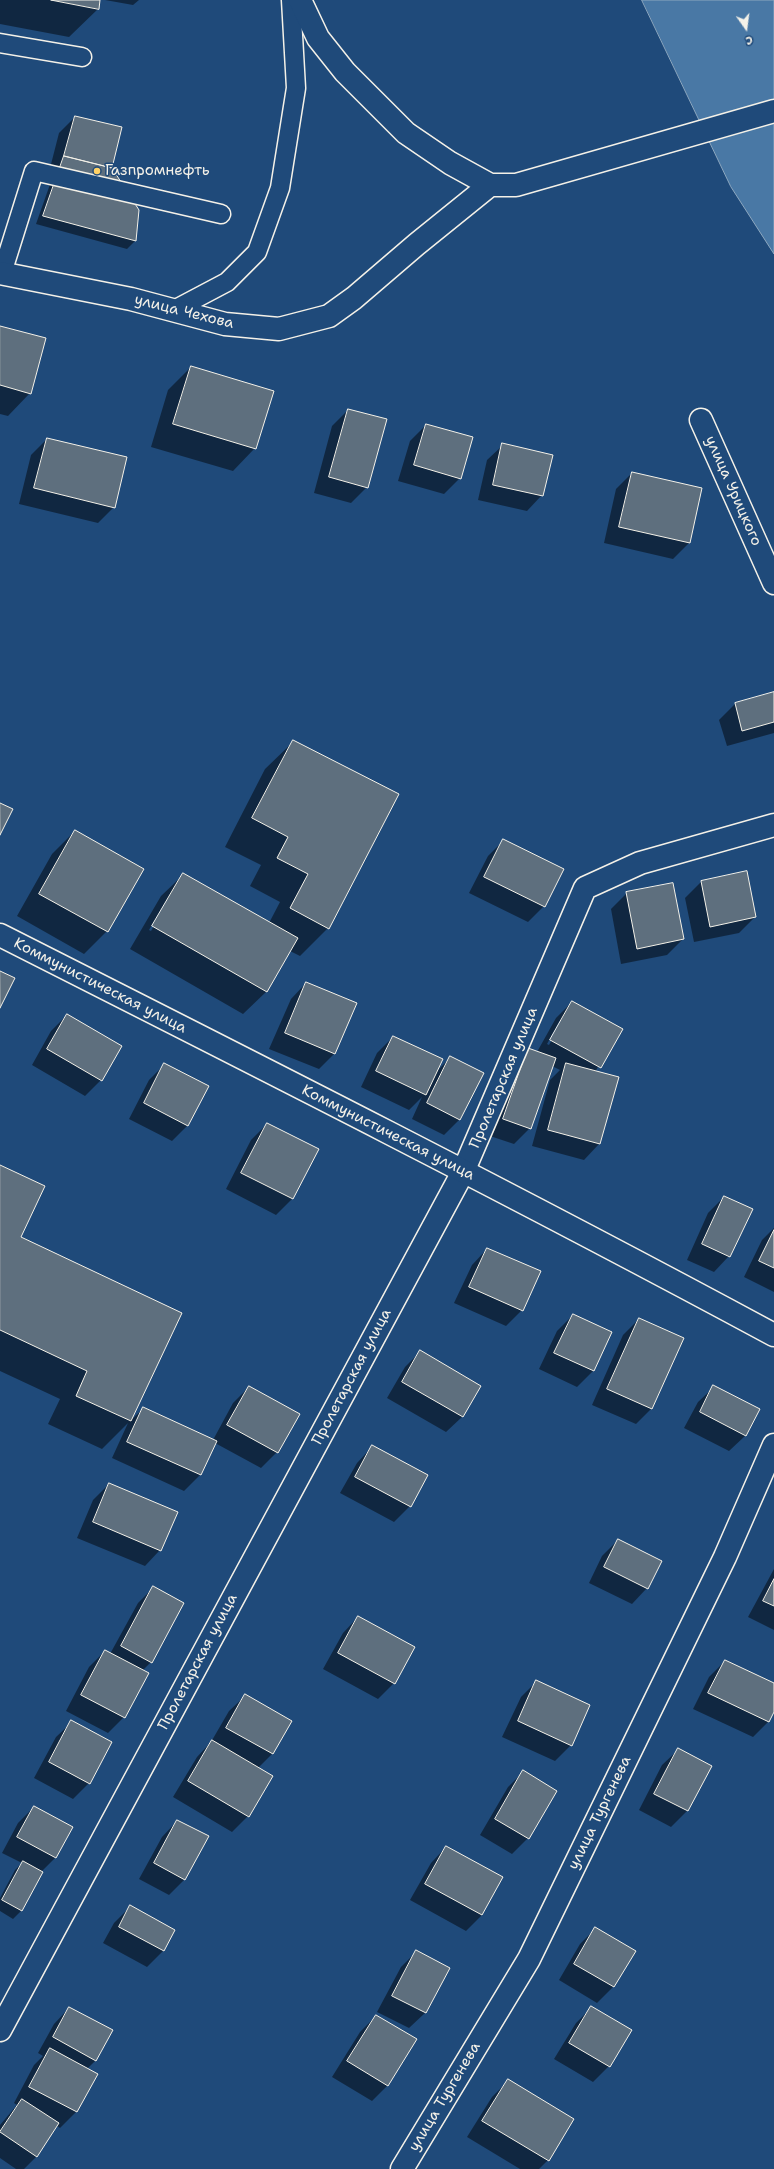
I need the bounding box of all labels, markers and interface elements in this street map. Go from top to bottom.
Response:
north arrow [726,8,766,48]
text: С [744,32,754,48]
place label: Газпромнефть [105,162,210,180]
marker: Газпромнефть [92,166,102,176]
street label: улица Чехова [132,291,236,333]
street label: улица Урицкого [701,433,765,549]
street label: Коммунистическая улица [11,934,189,1038]
street label: Пролетарская улица [466,1005,542,1151]
street label: Коммунистическая улица [299,1081,477,1185]
street label: Пролетарская улица [308,1306,396,1448]
street label: Пролетарская улица [154,1591,242,1733]
street label: улица Тургенева [565,1753,635,1873]
street label: улица Тургенева [405,2039,485,2155]

